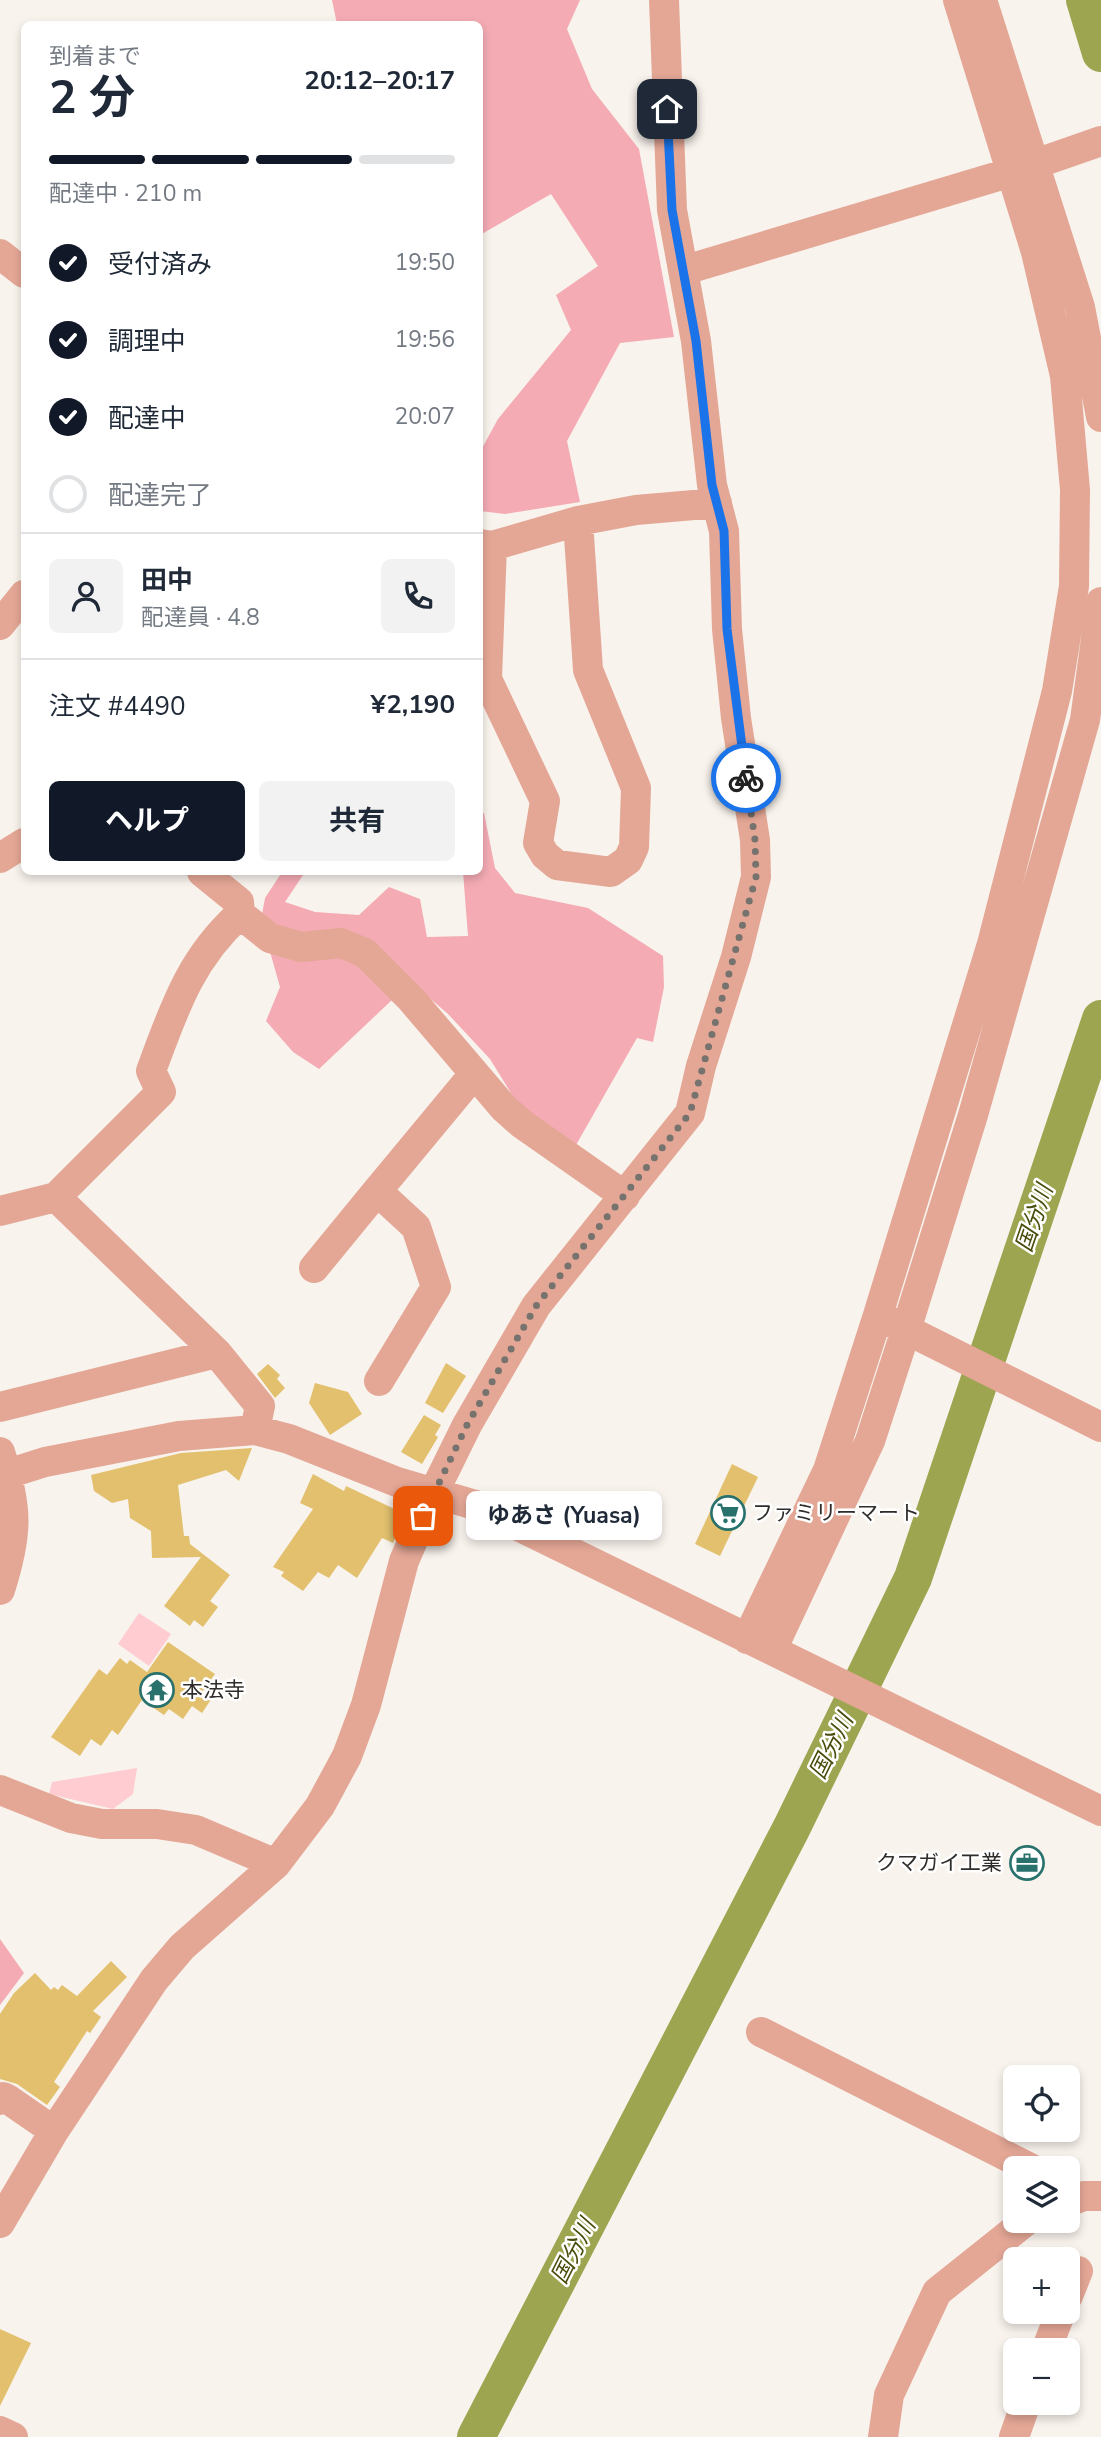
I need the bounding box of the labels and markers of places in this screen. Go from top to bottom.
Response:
pin [637,79,697,139]
pin [393,1486,453,1546]
callout: ゆあさ (Yuasa) [465,1492,661,1540]
supermarket icon: ファミリーマート [709,1494,747,1532]
place label: ファミリーマート [752,1499,920,1527]
temple icon: 本法寺 [138,1671,176,1709]
place label: 本法寺 [182,1676,245,1704]
office icon: クマガイ工業 [1008,1844,1046,1882]
place label: クマガイ工業 [876,1849,1002,1877]

